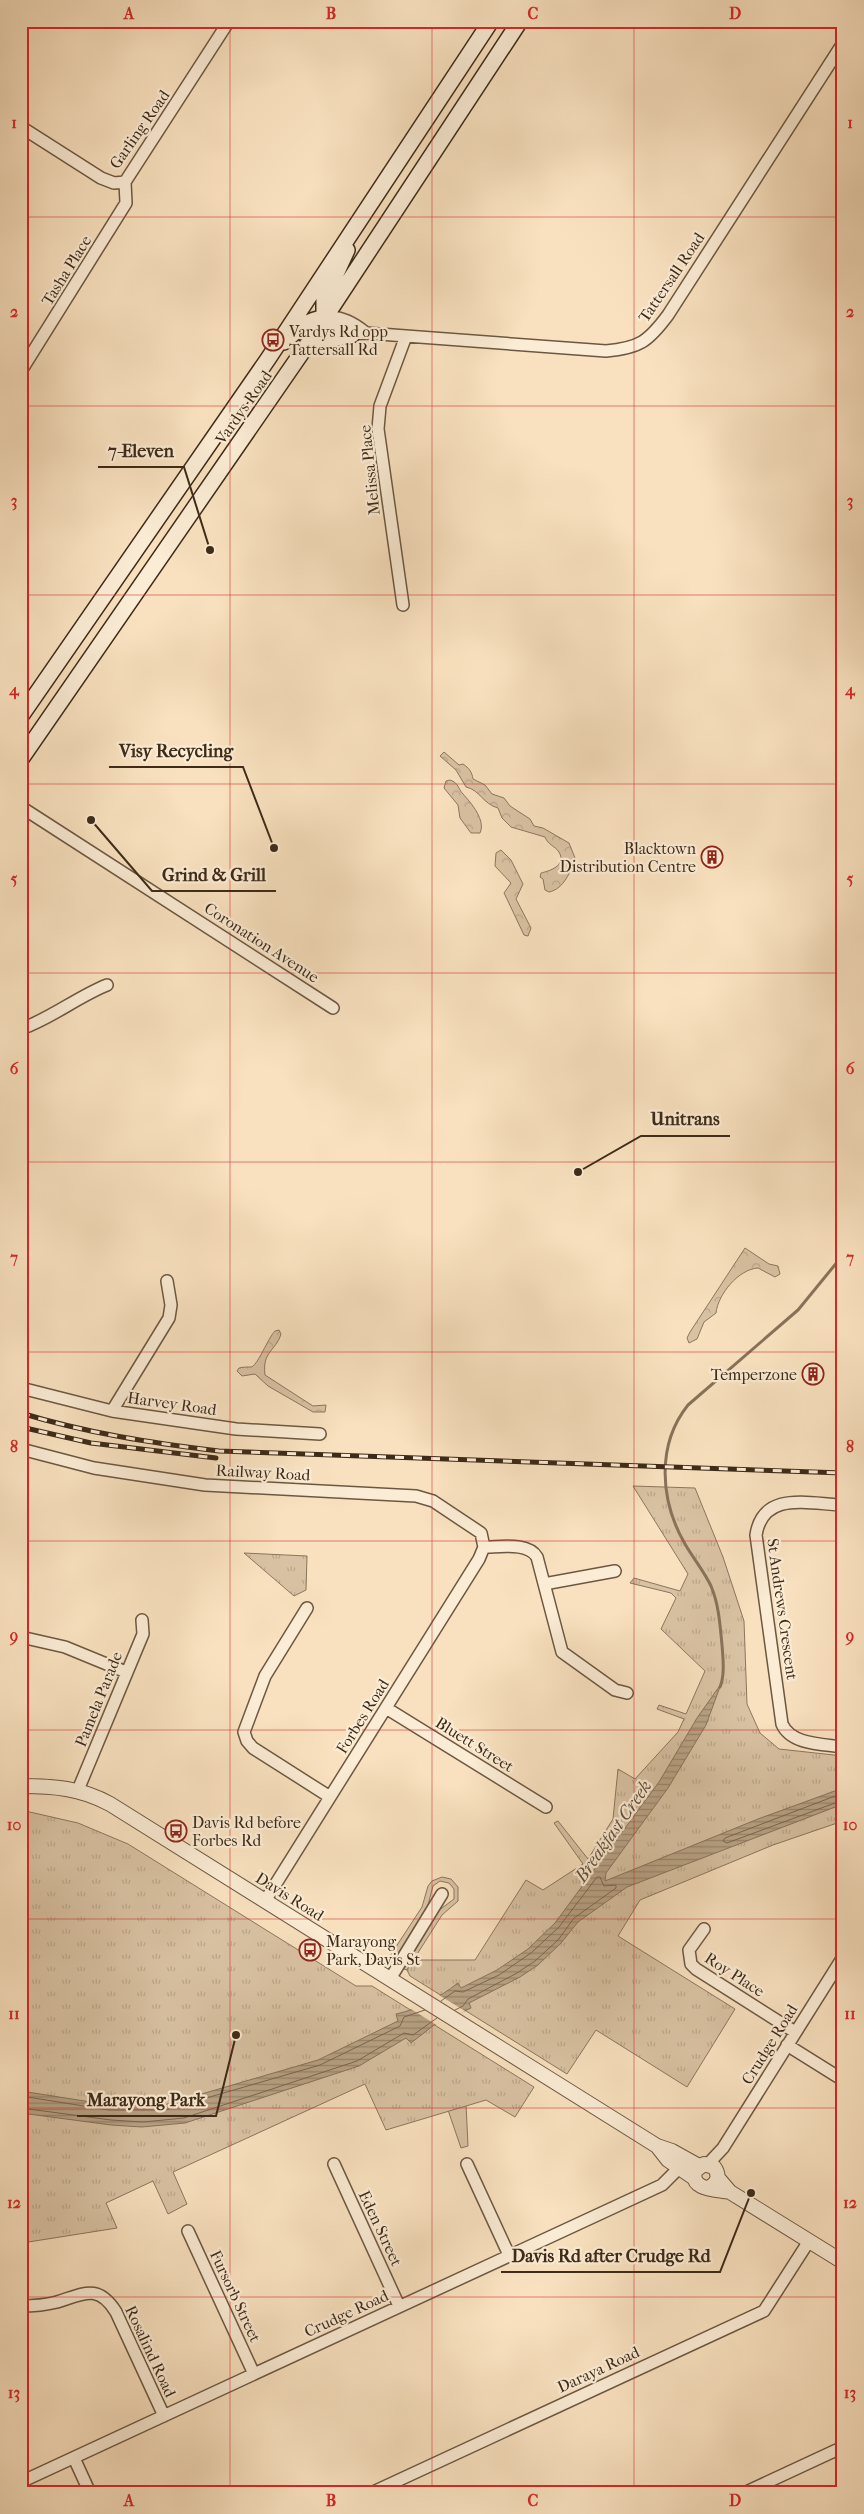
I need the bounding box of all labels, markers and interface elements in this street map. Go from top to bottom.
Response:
text: A [123,4,135,23]
text: B [326,4,336,23]
text: C [528,4,539,23]
text: D [729,4,741,23]
street label: Garling Road [105,86,174,172]
text: 1 [11,113,17,132]
text: 1 [847,113,853,132]
street label: Tattersall Road [634,229,709,326]
street label: Tasha Place [37,232,95,309]
text: 2 [10,302,18,321]
text: 2 [846,302,854,321]
place label: Vardys Rd opp Tattersall Rd [288,322,388,359]
bus stop icon: Vardys Rd opp Tattersall Rd [261,328,285,352]
street label: Vardys Road [211,367,276,449]
street label: Melissa Place [355,424,384,516]
callout: 7-Eleven [98,434,184,467]
text: 7-Eleven [107,441,174,462]
text: 3 [11,491,17,511]
text: 3 [847,491,853,511]
text: 4 [8,680,20,700]
text: 4 [844,680,856,700]
callout: Visy Recycling [109,734,243,767]
text: Visy Recycling [118,741,234,762]
place label: Blacktown Distribution Centre [560,839,697,876]
building icon: Blacktown Distribution Centre [700,845,724,869]
callout: Grind & Grill [152,858,276,891]
text: Grind & Grill [162,865,267,886]
text: 5 [11,869,18,888]
text: 5 [847,869,854,888]
street label: Coronation Avenue [201,898,323,987]
text: 6 [10,1059,19,1078]
text: 6 [846,1059,855,1078]
callout: Unitrans [641,1103,730,1136]
text: Unitrans [649,1109,720,1130]
text: 7 [9,1248,18,1267]
text: 7 [845,1248,854,1267]
building icon: Temperzone [801,1362,825,1386]
place label: Temperzone [711,1365,797,1384]
street label: Harvey Road [126,1388,218,1419]
text: 8 [10,1437,18,1456]
text: 8 [846,1437,854,1456]
street label: Railway Road [215,1461,311,1484]
street label: St Andrews Crescent [763,1537,802,1681]
text: 9 [9,1626,18,1646]
text: 9 [845,1626,854,1646]
street label: Pamela Parade [71,1649,126,1750]
street label: Forbes Road [332,1675,393,1757]
street label: Bluett Street [432,1713,518,1776]
water label: Breakfast Creek [570,1776,656,1887]
place label: Davis Rd before Forbes Rd [192,1813,301,1850]
text: 10 [7,1815,21,1834]
text: 10 [843,1815,857,1834]
bus stop icon: Davis Rd before Forbes Rd [164,1819,188,1843]
street label: Davis Road [252,1868,328,1925]
place label: Marayong Park, Davis St [326,1932,420,1969]
bus stop icon: Marayong Park, Davis St [298,1938,322,1962]
street label: Roy Place [701,1948,768,2001]
street label: Crudge Road [737,2000,802,2088]
text: 11 [8,2004,20,2023]
text: 11 [844,2004,856,2023]
callout: Marayong Park [77,2083,216,2116]
text: Marayong Park [86,2090,206,2111]
street label: Eden Street [355,2187,406,2269]
text: 12 [7,2193,21,2212]
text: 12 [843,2193,857,2212]
callout: Davis Rd after Crudge Rd [501,2239,720,2272]
text: Davis Rd after Crudge Rd [511,2246,712,2267]
street label: Fursorb Street [206,2247,265,2345]
street label: Crudge Road [301,2286,392,2341]
street label: Rosalind Road [121,2302,180,2400]
street label: Daraya Road [554,2342,643,2397]
text: 13 [8,2383,20,2403]
text: 13 [844,2383,856,2403]
text: A [123,2491,135,2510]
text: B [326,2491,336,2510]
text: C [528,2491,539,2510]
text: D [729,2491,741,2510]

